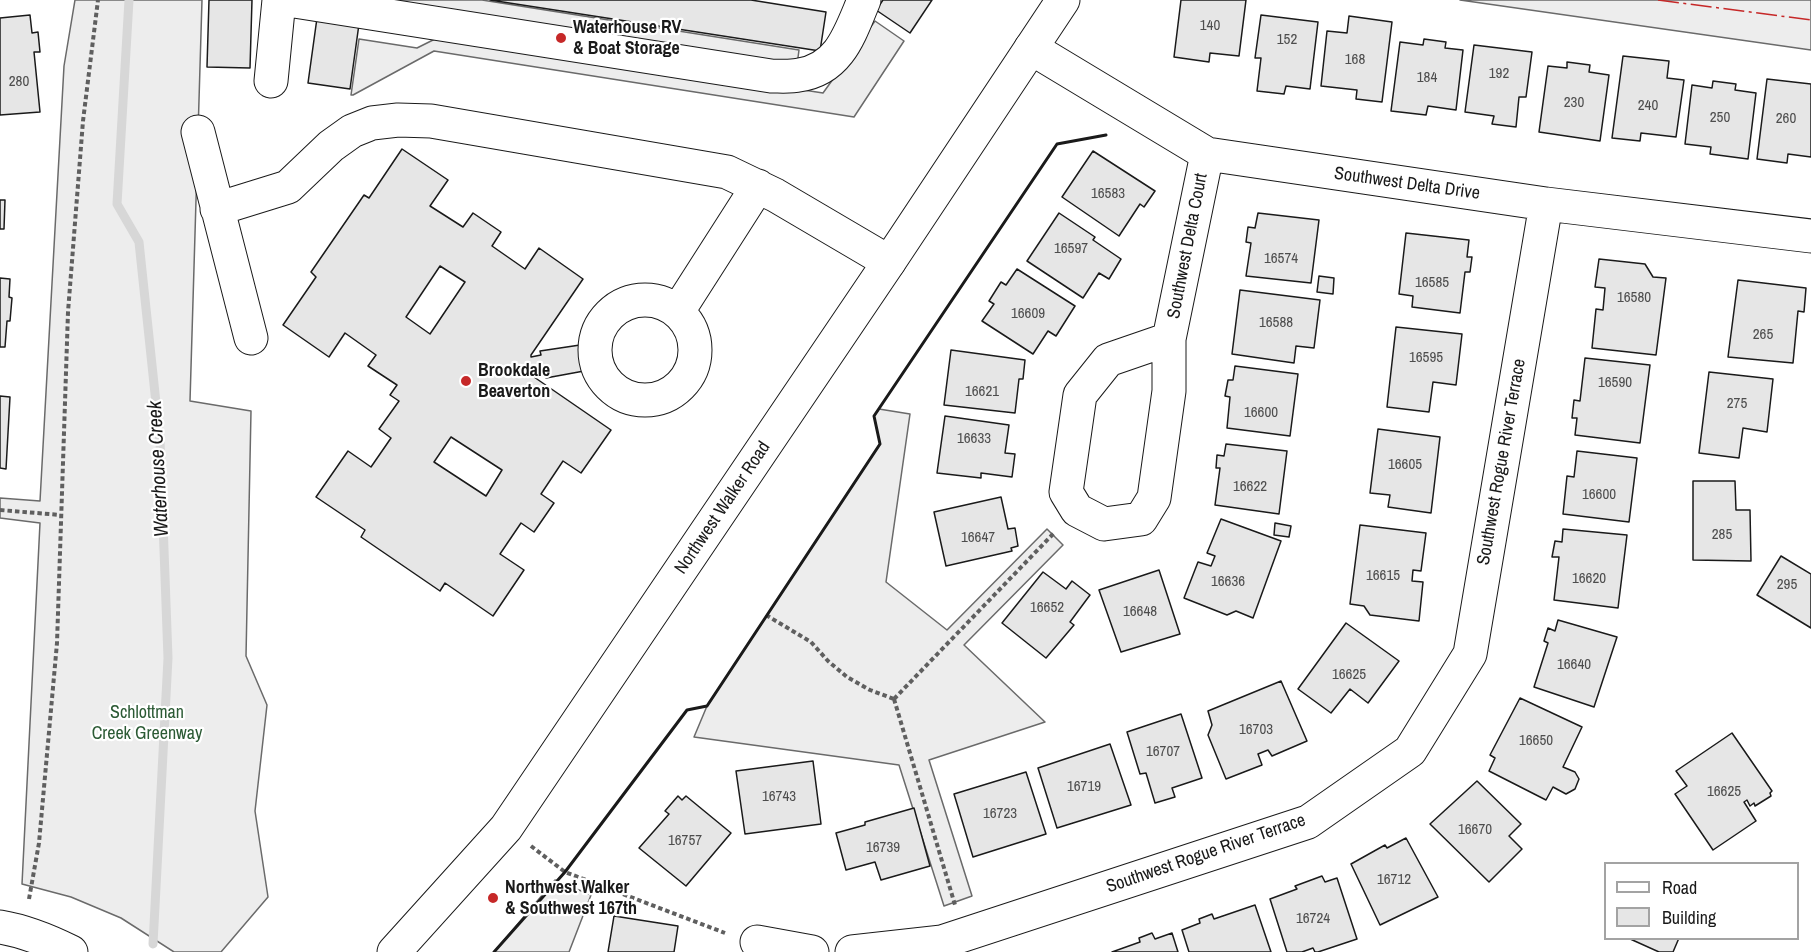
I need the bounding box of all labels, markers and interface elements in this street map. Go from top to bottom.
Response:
place label: Waterhouse RV & Boat Storage [573,17,681,60]
house number: 140 [1200,17,1220,35]
marker: Waterhouse RV & Boat Storage [554,31,568,45]
house number: 152 [1277,31,1297,49]
house number: 168 [1345,51,1365,69]
house number: 192 [1489,65,1509,83]
house number: 184 [1417,69,1437,87]
house number: 280 [9,73,29,91]
house number: 230 [1564,94,1584,112]
house number: 240 [1638,97,1658,115]
house number: 250 [1710,109,1730,127]
house number: 260 [1776,110,1796,128]
street label: Southwest Delta Drive [1333,163,1481,205]
street label: Southwest Delta Court [1163,171,1213,321]
house number: 16583 [1091,185,1125,203]
house number: 16597 [1054,240,1088,258]
house number: 16574 [1264,250,1298,268]
house number: 16585 [1415,274,1449,292]
house number: 16580 [1617,289,1651,307]
house number: 16609 [1011,305,1045,323]
house number: 16588 [1259,314,1293,332]
house number: 265 [1753,326,1773,344]
house number: 16595 [1409,349,1443,367]
street label: Southwest Rogue River Terrace [1473,357,1531,567]
place label: Brookdale Beaverton [478,360,550,403]
marker: Brookdale Beaverton [459,374,473,388]
house number: 16590 [1598,374,1632,392]
house number: 16621 [965,383,999,401]
house number: 275 [1727,395,1747,413]
water label: Waterhouse Creek [143,400,175,538]
house number: 16600 [1244,404,1278,422]
house number: 16633 [957,430,991,448]
street label: Northwest Walker Road [671,438,775,578]
house number: 16605 [1388,456,1422,474]
house number: 16622 [1233,478,1267,496]
house number: 16600 [1582,486,1616,504]
house number: 285 [1712,526,1732,544]
house number: 16647 [961,529,995,547]
house number: 16615 [1366,567,1400,585]
house number: 16620 [1572,570,1606,588]
house number: 16636 [1211,573,1245,591]
house number: 295 [1777,576,1797,594]
house number: 16652 [1030,599,1064,617]
house number: 16648 [1123,603,1157,621]
house number: 16640 [1557,656,1591,674]
house number: 16625 [1332,666,1366,684]
park label: Schlottman Creek Greenway [92,702,202,744]
house number: 16703 [1239,721,1273,739]
house number: 16650 [1519,732,1553,750]
house number: 16707 [1146,743,1180,761]
house number: 16719 [1067,778,1101,796]
house number: 16625 [1707,783,1741,801]
house number: 16743 [762,788,796,806]
house number: 16723 [983,805,1017,823]
street label: Southwest Rogue River Terrace [1104,810,1308,898]
house number: 16670 [1458,821,1492,839]
house number: 16757 [668,832,702,850]
house number: 16739 [866,839,900,857]
legend [1604,862,1799,940]
house number: 16712 [1377,871,1411,889]
text: Road [1662,875,1697,900]
place label: Northwest Walker & Southwest 167th [505,877,637,920]
marker: Northwest Walker & Southwest 167th [486,891,500,905]
text: Building [1662,905,1716,930]
house number: 16724 [1296,910,1330,928]

